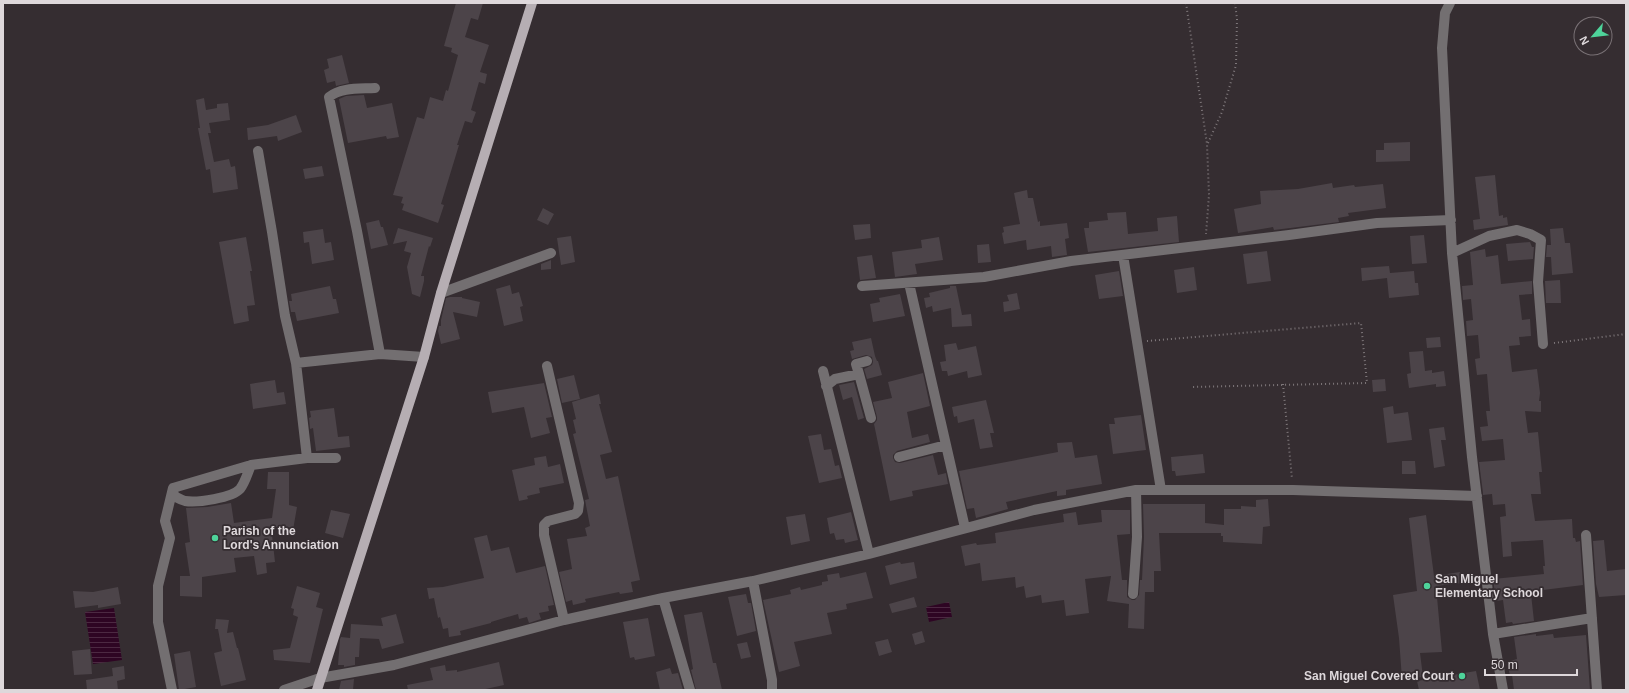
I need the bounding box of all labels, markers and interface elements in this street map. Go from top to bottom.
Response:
north arrow [1573,16,1613,56]
text: N [1577,34,1591,47]
place label: Parish of the Lord's Annunciation [223,524,339,552]
marker: Parish of the Lord's Annunciation [210,533,220,543]
place label: San Miguel Elementary School [1435,572,1543,600]
marker: San Miguel Elementary School [1422,581,1432,591]
scale bar [1485,651,1577,677]
text: 50 m [1491,658,1518,672]
place label: San Miguel Covered Court [1304,669,1454,683]
marker: San Miguel Covered Court [1457,671,1467,681]

